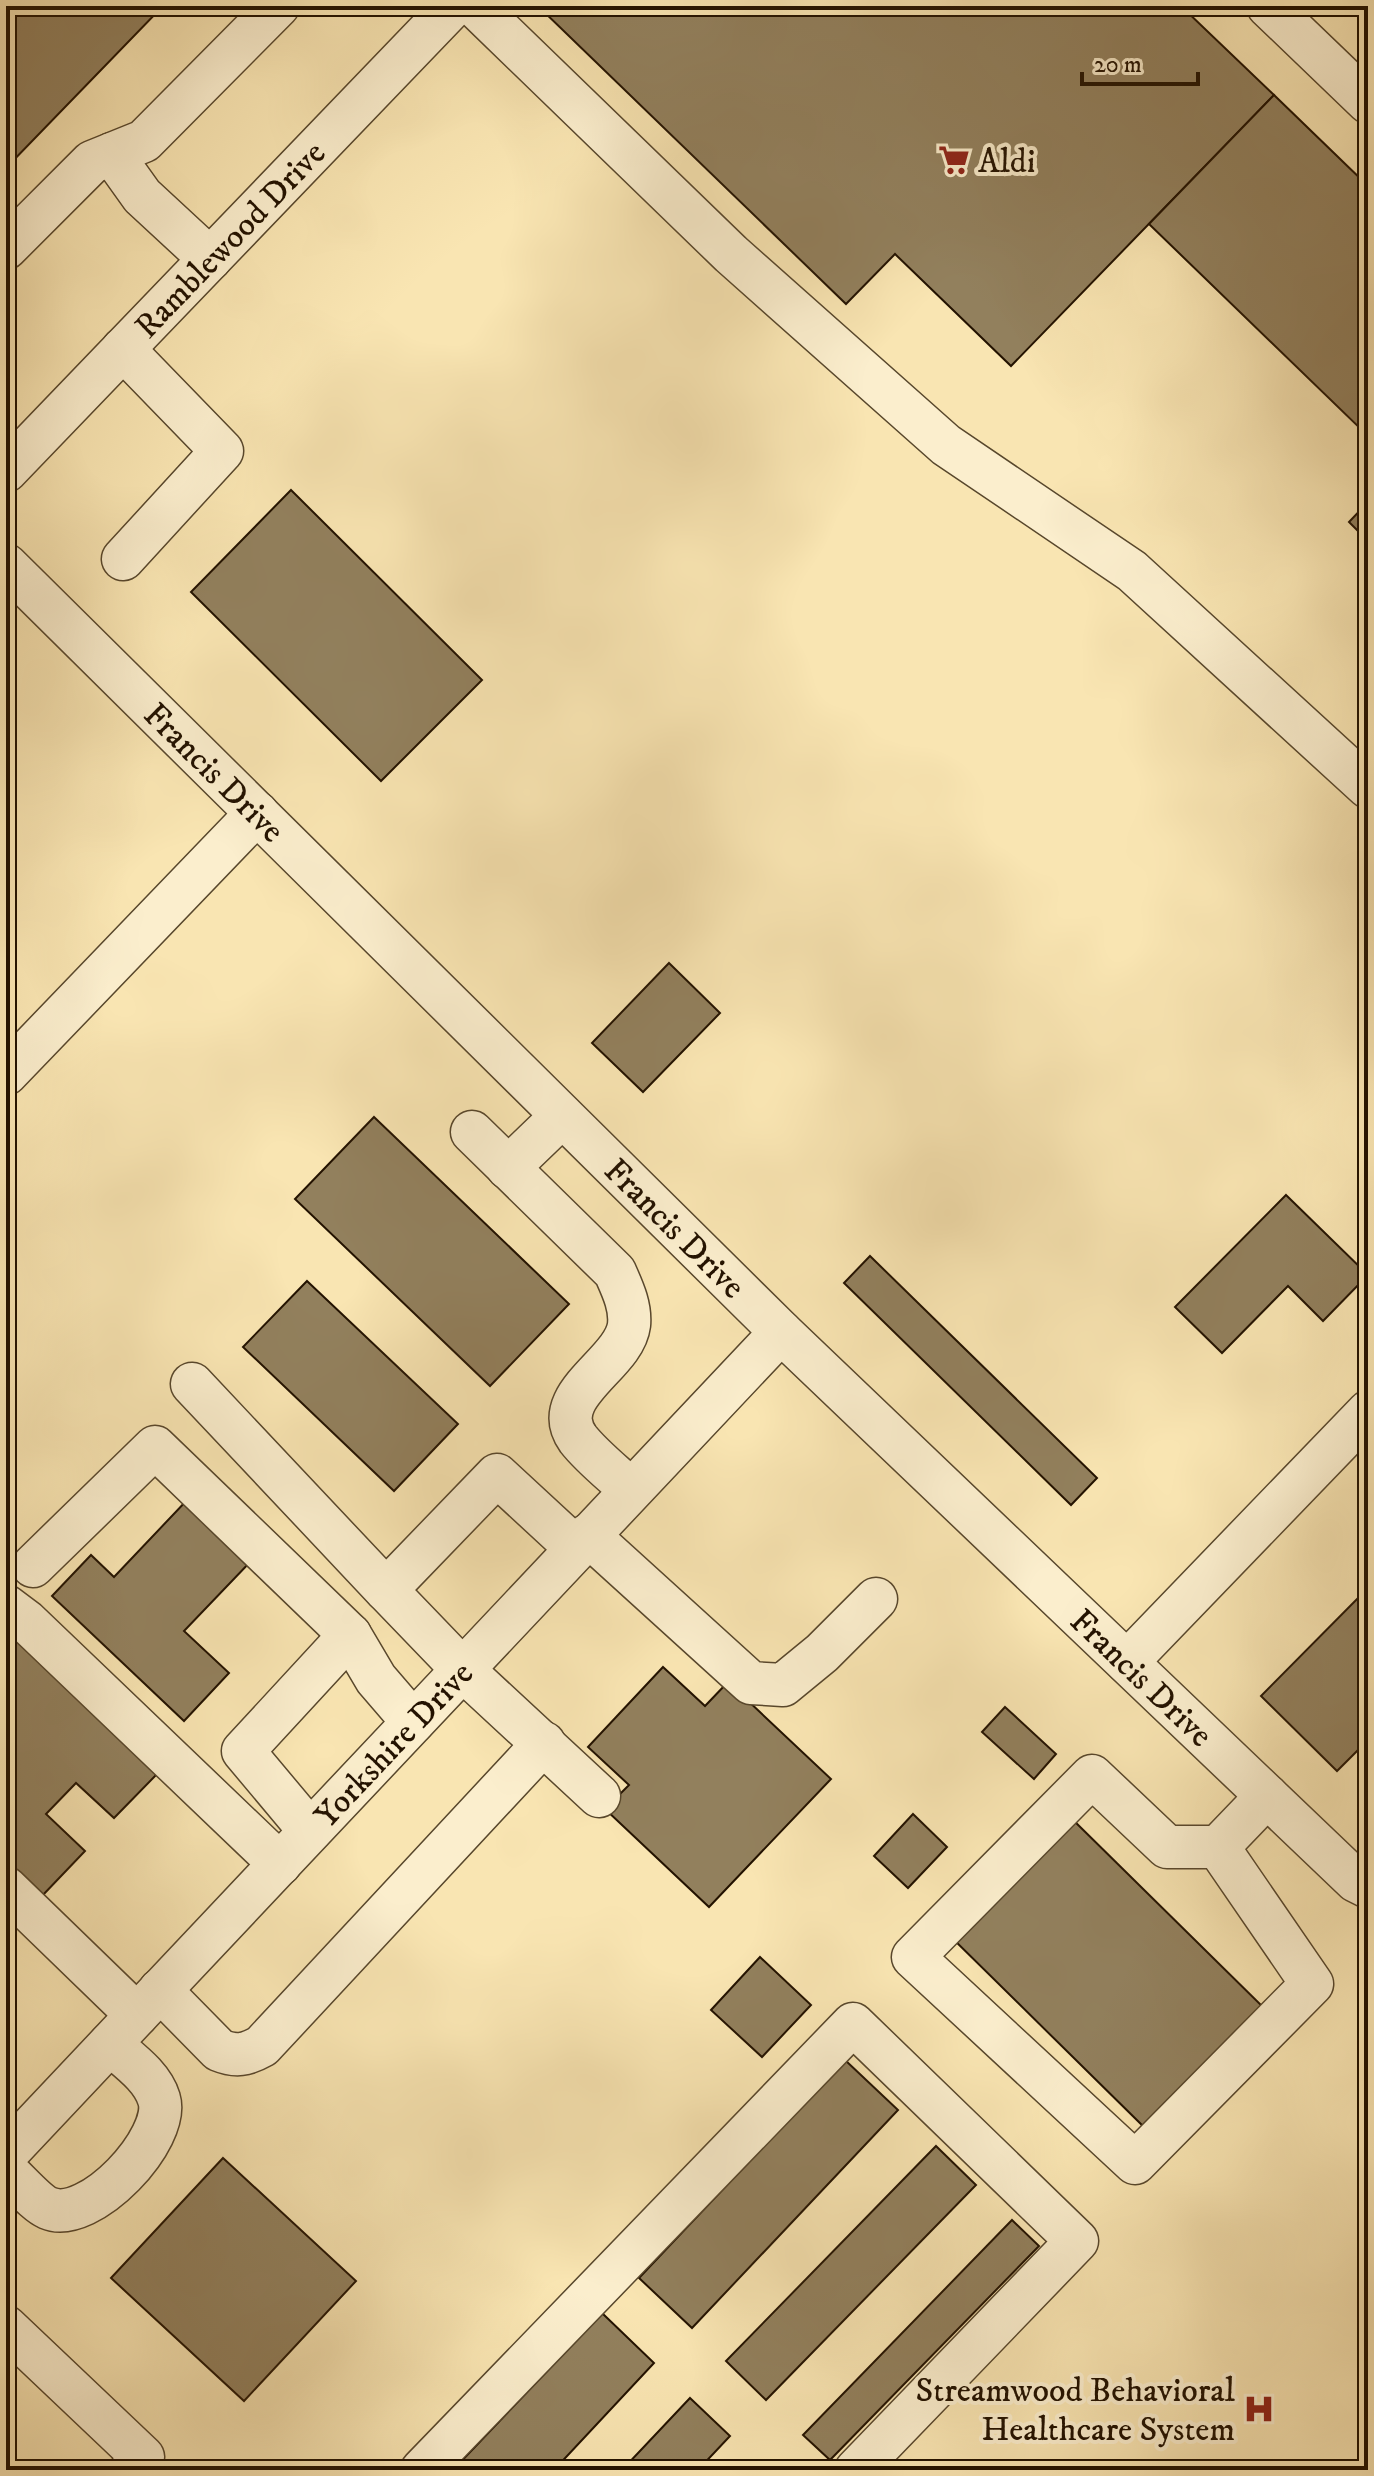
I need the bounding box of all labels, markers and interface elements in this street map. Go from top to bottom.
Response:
scale bar [1082,36,1198,86]
text: 20 m [1094,50,1142,80]
street label: Ramblewood Drive [126,133,335,348]
place label: Aldi [978,141,1036,183]
supermarket icon: Aldi [937,143,971,177]
street label: Francis Drive [134,694,293,852]
street label: Francis Drive [595,1150,754,1308]
street label: Francis Drive [1061,1601,1221,1756]
street label: Yorkshire Drive [306,1653,483,1837]
place label: Streamwood Behavioral Healthcare System [916,2370,1236,2451]
hospital icon: Streamwood Behavioral Healthcare System [1242,2392,1276,2426]

